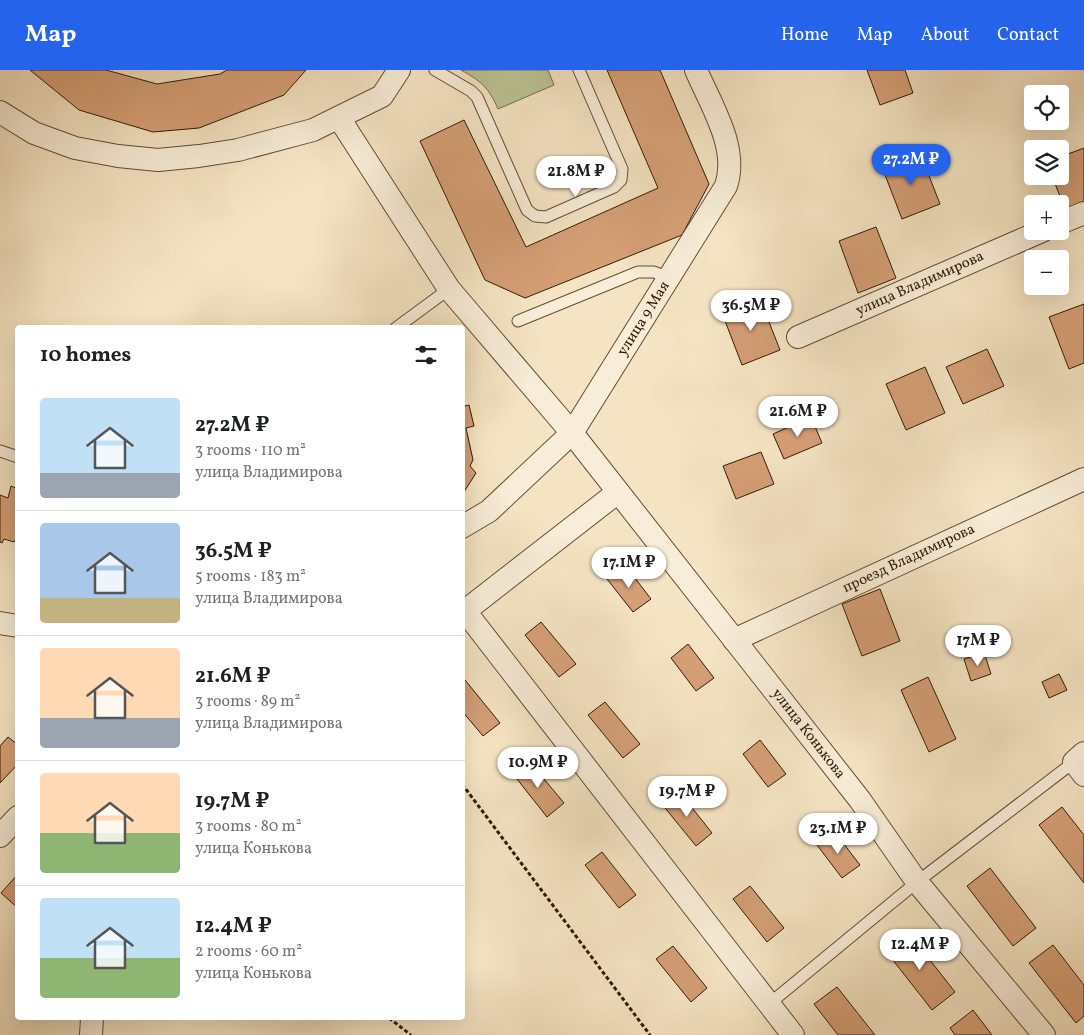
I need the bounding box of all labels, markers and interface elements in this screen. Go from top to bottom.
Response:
text: Map [25,18,76,52]
text: Home [781,23,829,48]
text: Map [857,23,893,48]
text: About [921,23,969,48]
text: Contact [997,23,1059,48]
map controls [1024,85,1069,295]
button: locate [1024,85,1069,130]
button: layers [1024,140,1069,185]
pin: 27.2M ₽ [865,144,957,186]
text: 27.2M ₽ [883,149,939,171]
pin: 21.8M ₽ [530,156,622,198]
text: 21.8M ₽ [547,161,605,183]
button: + [1024,195,1069,240]
street label: улица Владимирова [852,246,988,322]
button: − [1024,250,1069,295]
street label: улица 9 Мая [613,277,675,361]
pin: 36.5M ₽ [705,290,797,332]
text: 36.5M ₽ [722,295,780,317]
text: 10 homes [40,341,131,370]
icon: filters [412,341,440,369]
pin: 21.6M ₽ [752,396,844,438]
text: 21.6M ₽ [769,401,827,423]
text: 27.2M ₽ [195,411,269,440]
icon: home [80,418,140,478]
text: 3 rooms · 110 m² [195,440,306,462]
text: улица Владимирова [195,462,343,484]
street label: проезд Владимирова [839,519,979,599]
text: 36.5M ₽ [195,537,272,566]
icon: home [80,543,140,603]
pin: 17.1M ₽ [583,546,675,589]
text: 17.1M ₽ [602,552,656,574]
text: 5 rooms · 183 m² [195,566,306,588]
text: улица Владимирова [195,588,343,610]
pin: 17M ₽ [943,624,1013,667]
text: 17M ₽ [956,630,1000,652]
text: 21.6M ₽ [195,662,271,691]
icon: home [80,668,140,728]
street label: улица Конькова [766,684,850,784]
text: 3 rooms · 89 m² [195,691,300,713]
text: улица Владимирова [195,713,343,735]
pin: 10.9M ₽ [492,746,584,789]
text: 10.9M ₽ [508,752,568,774]
pin: 19.7M ₽ [641,776,733,818]
text: 19.7M ₽ [659,781,715,803]
text: 19.7M ₽ [195,787,269,816]
icon: home [80,793,140,853]
pin: 23.1M ₽ [792,812,884,855]
text: 3 rooms · 80 m² [195,816,302,838]
text: 23.1M ₽ [810,818,866,840]
text: улица Конькова [195,838,312,860]
text: 12.4M ₽ [195,912,272,941]
icon: home [80,918,140,978]
pin: 12.4M ₽ [874,928,966,971]
text: 12.4M ₽ [891,934,949,956]
text: 2 rooms · 60 m² [195,941,302,963]
text: улица Конькова [195,963,312,985]

